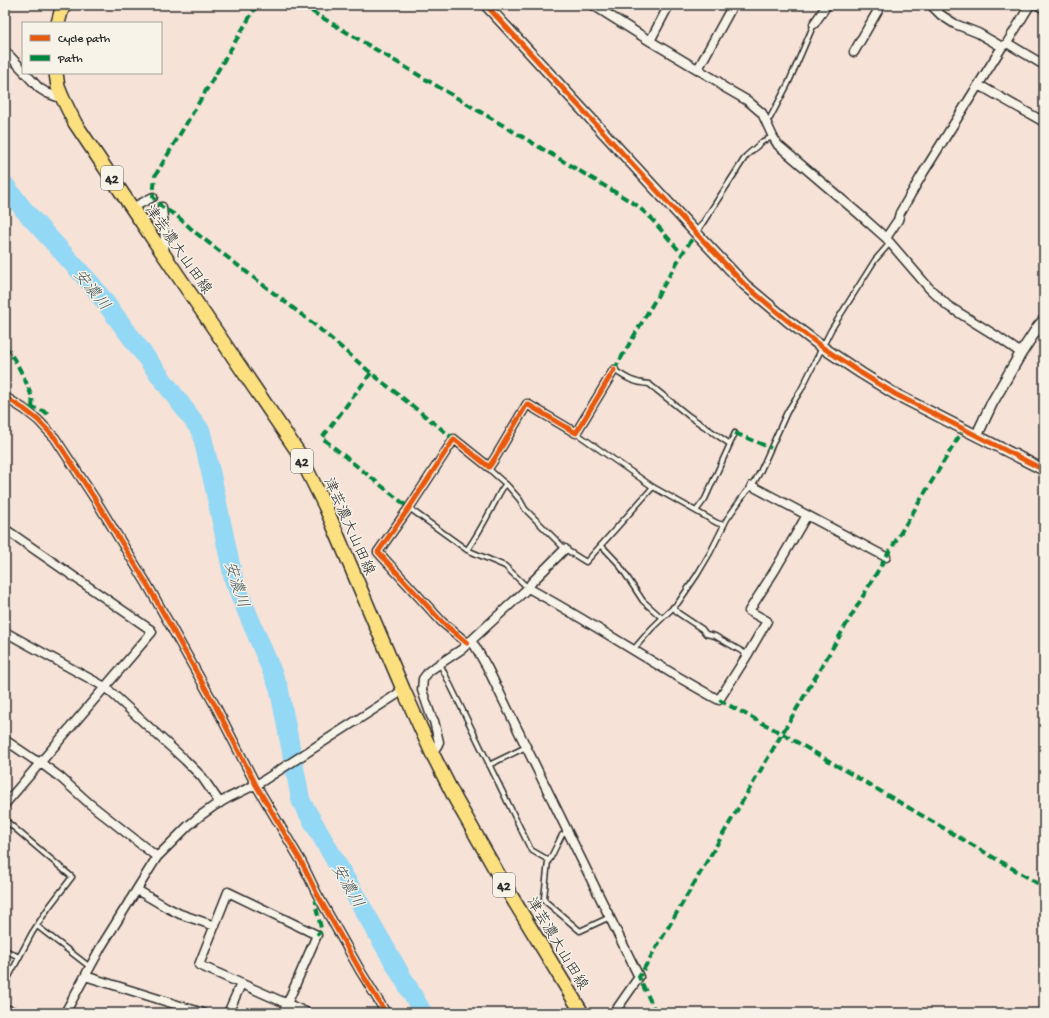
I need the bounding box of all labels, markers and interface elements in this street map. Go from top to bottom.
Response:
legend [22,22,162,74]
text: Cycle path [58,33,111,47]
text: Path [57,53,83,67]
road number: 42 [101,166,123,190]
street label: 津芸濃大山田線 [140,201,216,298]
water label: 安濃川 [68,265,114,316]
road number: 42 [291,449,313,473]
street label: 津芸濃大山田線 [319,475,379,578]
water label: 安濃川 [218,559,253,611]
water label: 安濃川 [326,860,368,912]
road number: 42 [493,873,515,897]
street label: 津芸濃大山田線 [522,894,592,994]

